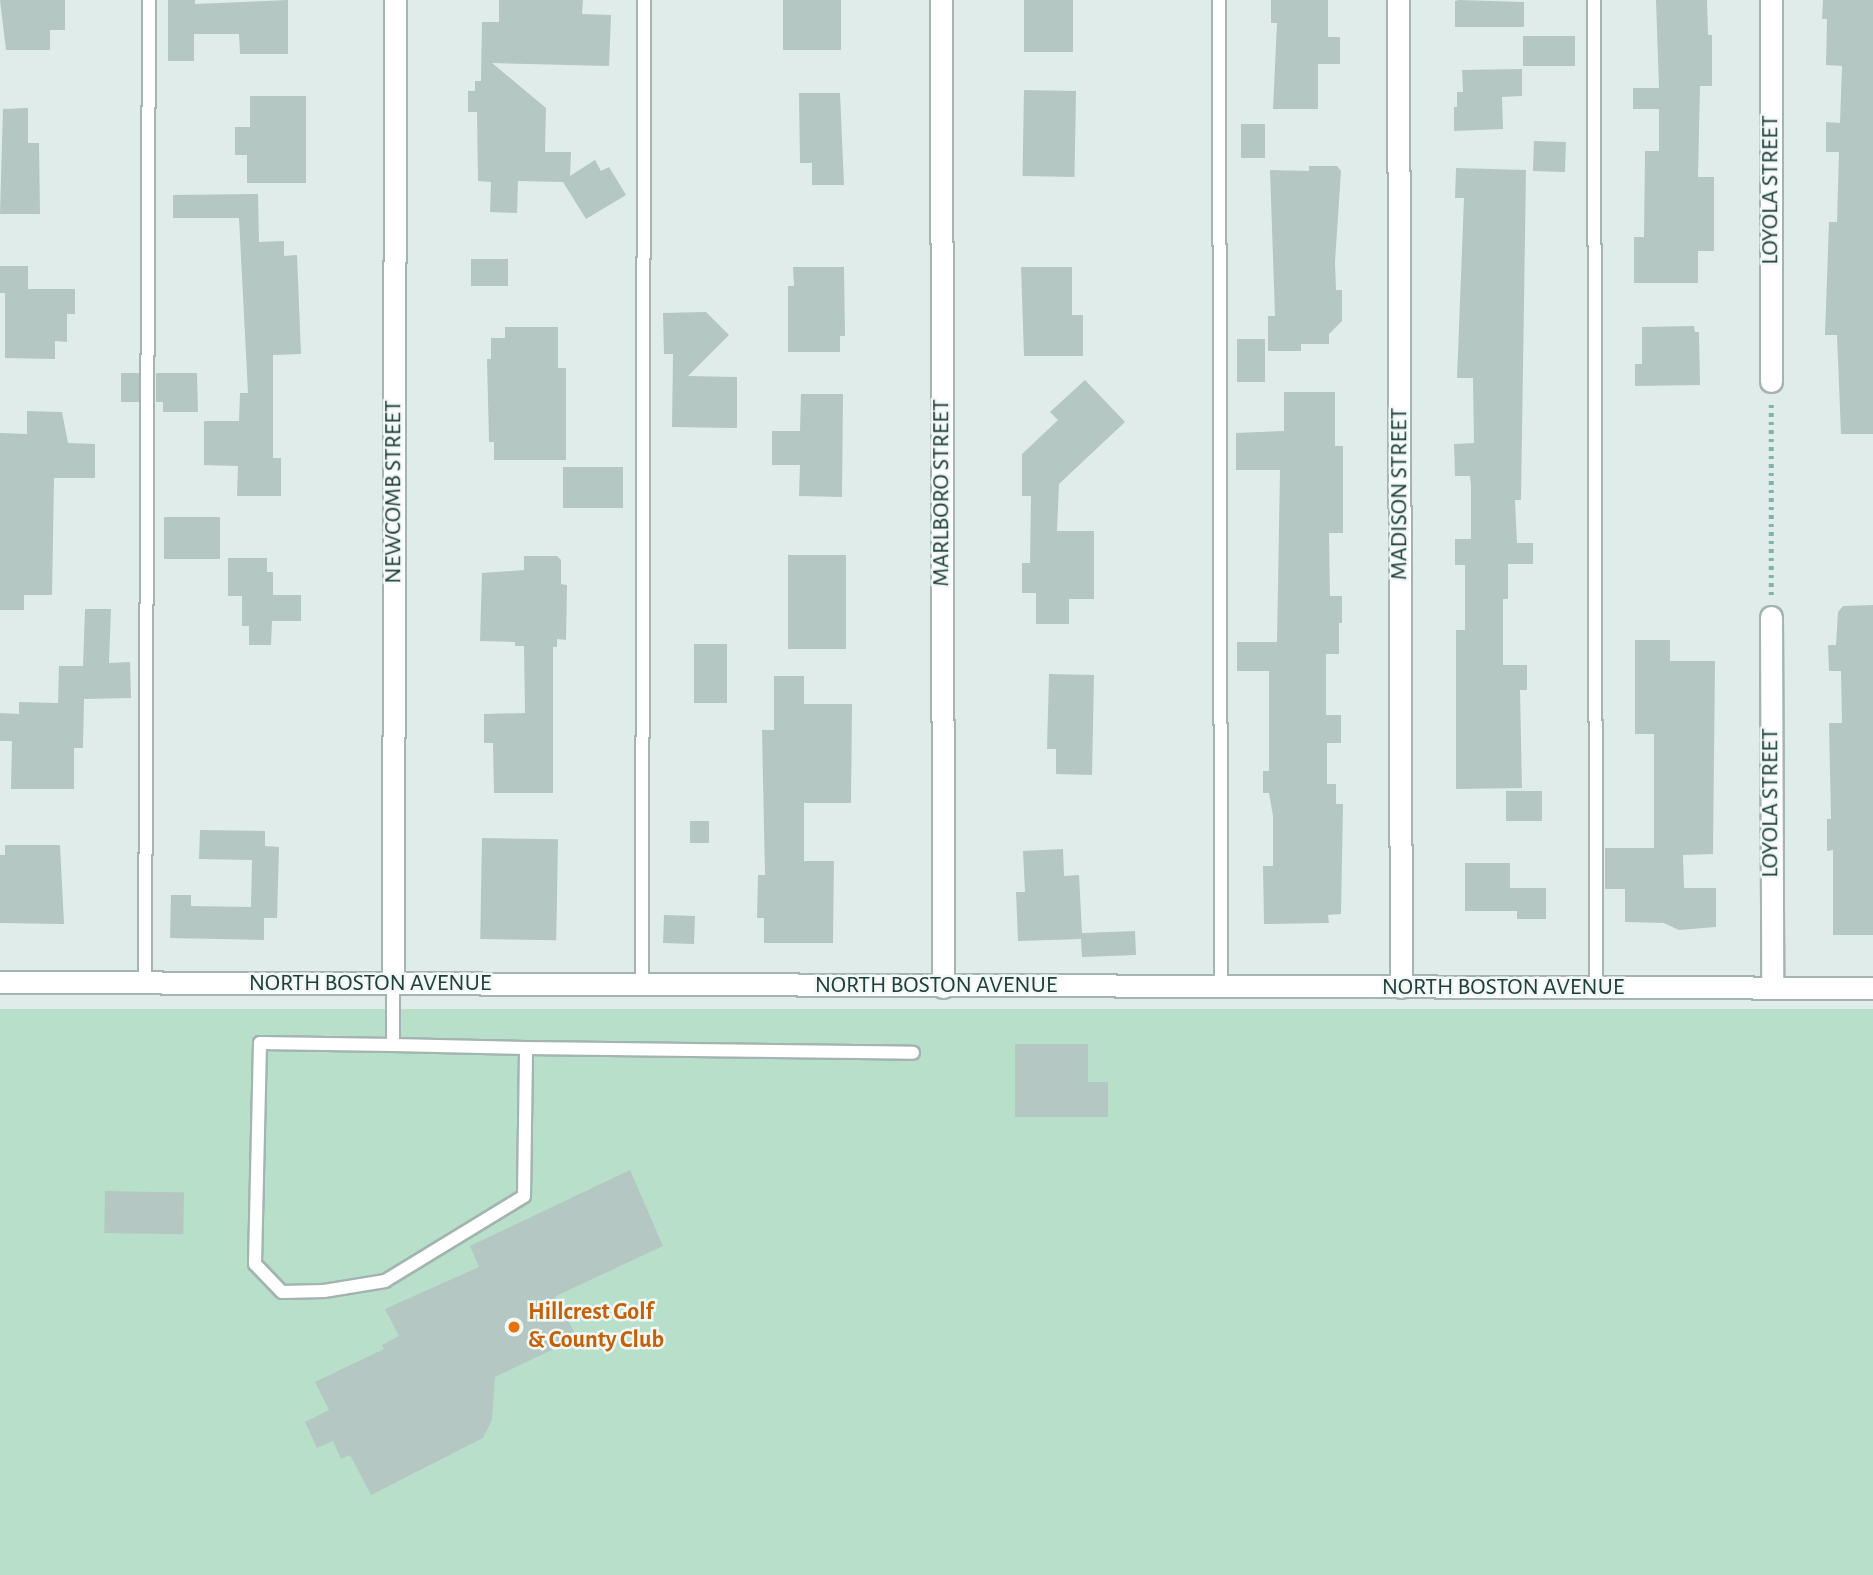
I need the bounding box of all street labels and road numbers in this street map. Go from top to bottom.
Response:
street label: LOYOLA STREET [1757,115,1785,265]
street label: MARLBORO STREET [928,399,956,587]
street label: NEWCOMB STREET [380,400,408,584]
street label: MADISON STREET [1386,408,1414,580]
street label: LOYOLA STREET [1757,728,1785,878]
street label: NORTH BOSTON AVENUE [249,970,491,998]
street label: NORTH BOSTON AVENUE [815,972,1057,1000]
street label: NORTH BOSTON AVENUE [1382,974,1624,1002]

